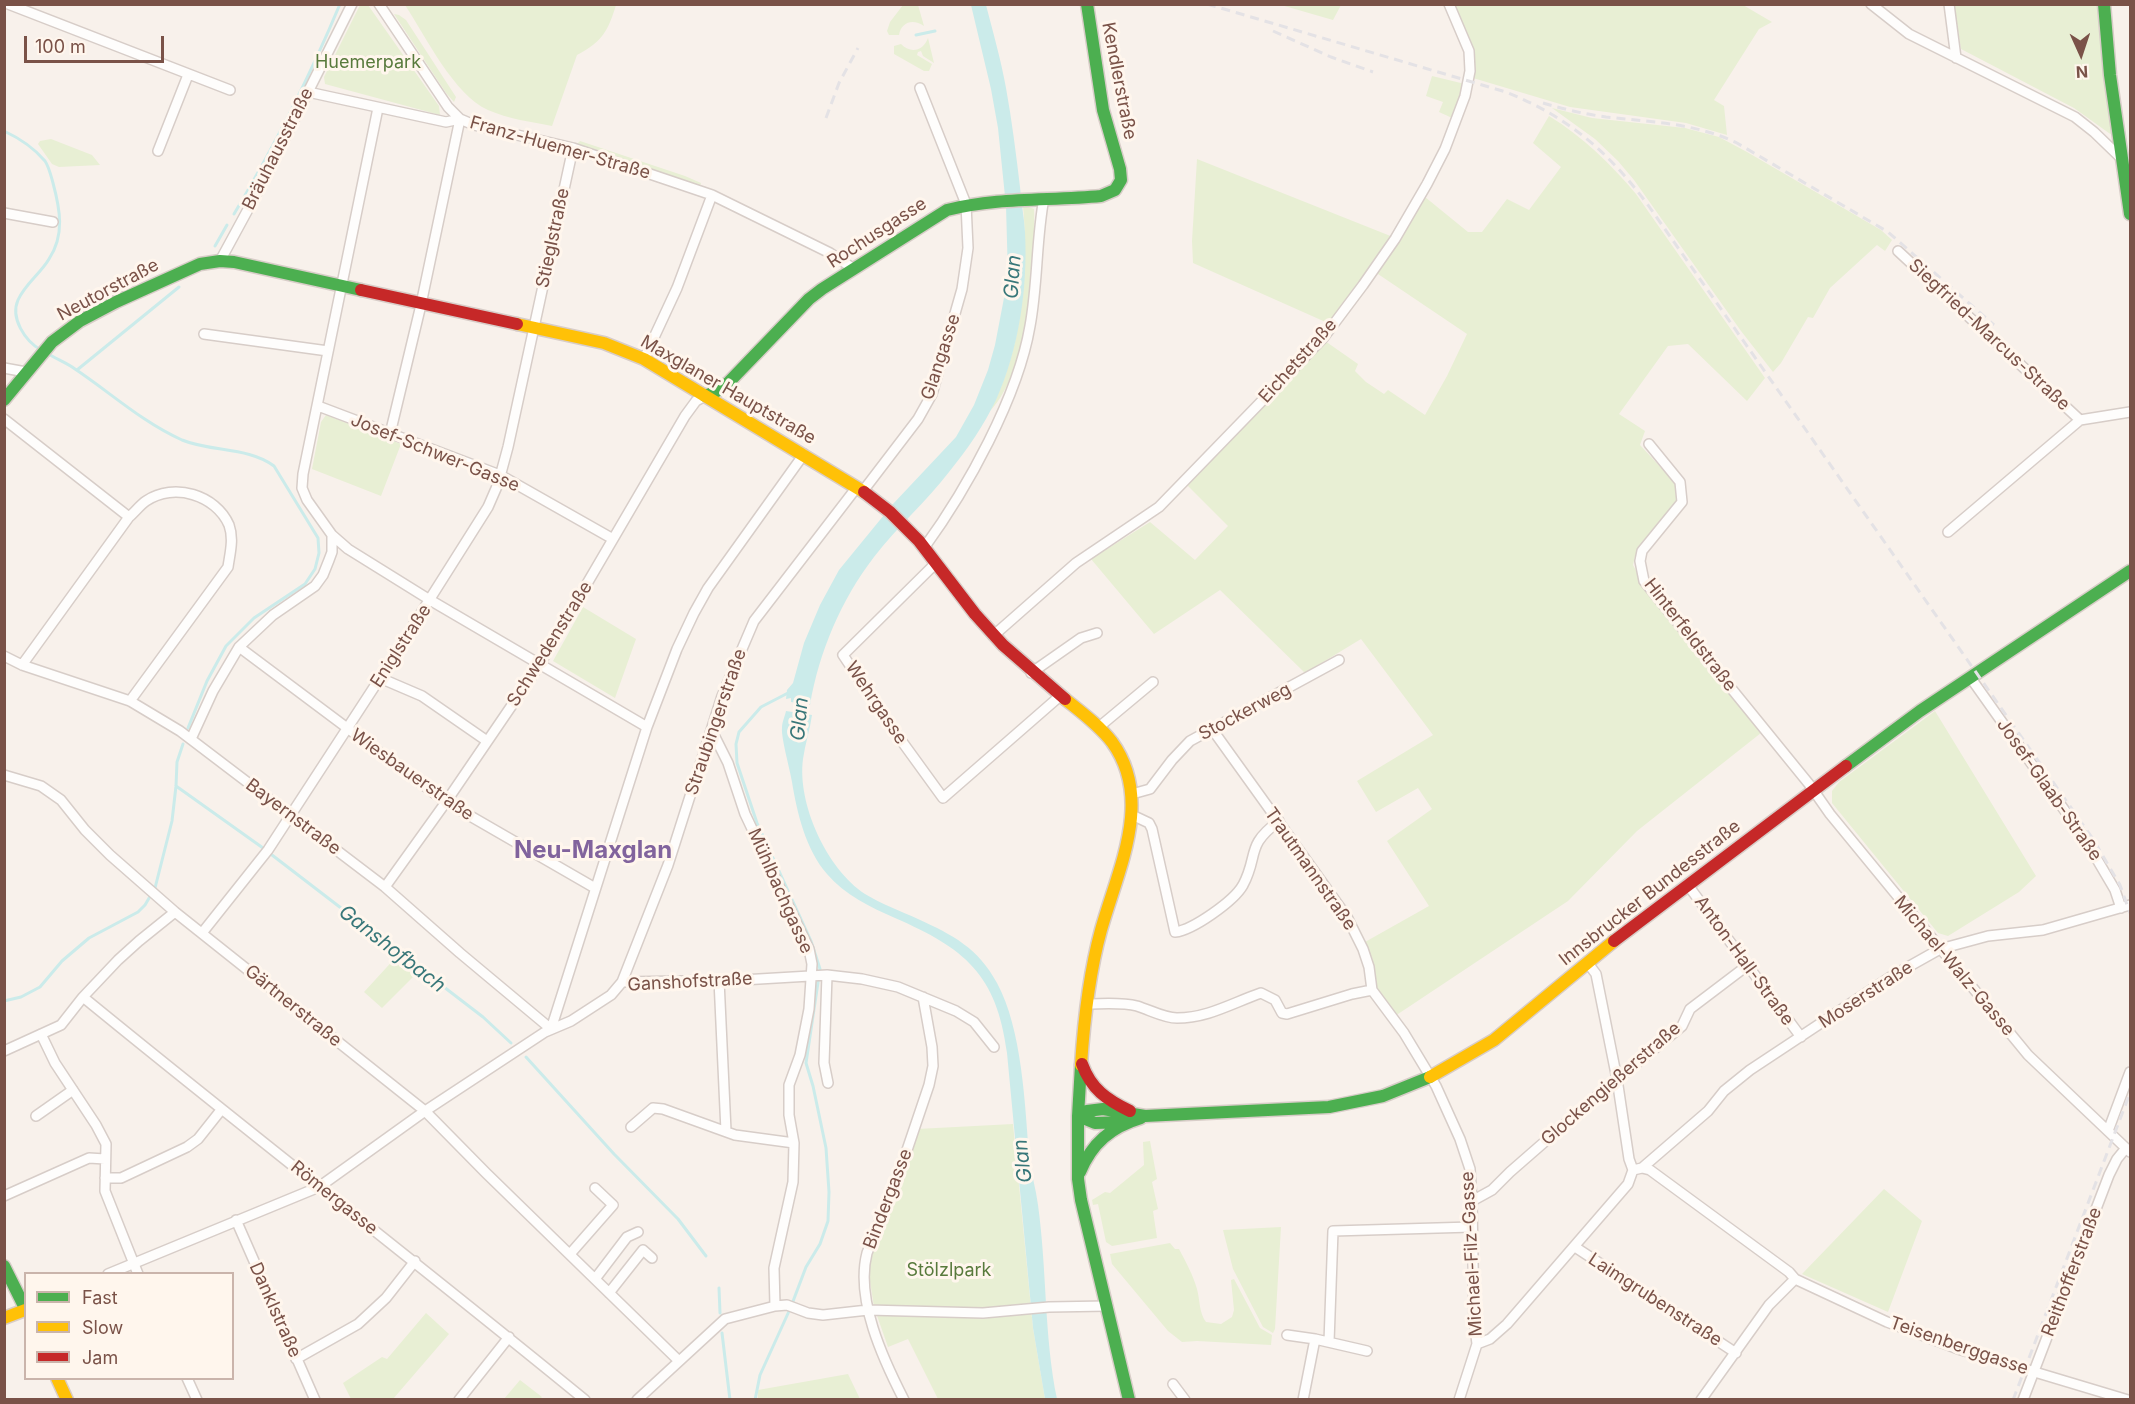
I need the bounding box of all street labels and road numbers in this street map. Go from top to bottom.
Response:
street label: Kendlerstraße [1097,21,1141,141]
street label: Bräuhausstraße [238,84,318,214]
street label: Franz-Huemer-Straße [467,112,653,184]
street label: Stieglstraße [532,186,574,290]
street label: Rochusgasse [823,193,931,273]
street label: Neutorstraße [54,254,162,326]
street label: Siegfried-Marcus-Straße [1904,255,2074,415]
street label: Glangasse [917,311,965,403]
street label: Eichetstraße [1254,314,1342,408]
street label: Maxglaner Hauptstraße [636,331,820,449]
street label: Josef-Schwer-Gasse [347,409,523,497]
street label: Hinterfeldstraße [1639,574,1741,696]
street label: Schwedenstraße [503,577,597,711]
street label: Eniglstraße [366,600,436,692]
street label: Straubingerstraße [681,646,751,798]
street label: Wehrgasse [840,658,912,748]
street label: Stockerweg [1195,679,1295,745]
street label: Josef-Glaab-Straße [1992,715,2106,865]
street label: Wiesbauerstraße [346,725,478,825]
street label: Bayernstraße [241,774,345,860]
street label: Trautmannstraße [1260,803,1360,935]
street label: Innsbrucker Bundesstraße [1555,816,1745,970]
street label: Mühlbachgasse [743,825,817,957]
street label: Michael-Walz-Gasse [1889,891,2019,1041]
street label: Anton-Hall-Straße [1690,892,1798,1030]
street label: Moserstraße [1815,957,1917,1033]
street label: Gärtnerstraße [240,960,346,1052]
street label: Ganshofstraße [627,968,753,996]
street label: Glockengießerstraße [1537,1018,1685,1150]
street label: Bindergasse [859,1146,917,1252]
street label: Römergasse [286,1156,382,1240]
street label: Michael-Filz-Gasse [1457,1171,1487,1337]
street label: Reithofferstraße [2037,1204,2107,1340]
street label: Laimgrubenstraße [1584,1249,1726,1351]
street label: Danklstraße [244,1259,306,1361]
street label: Teisenberggasse [1887,1312,2031,1380]

